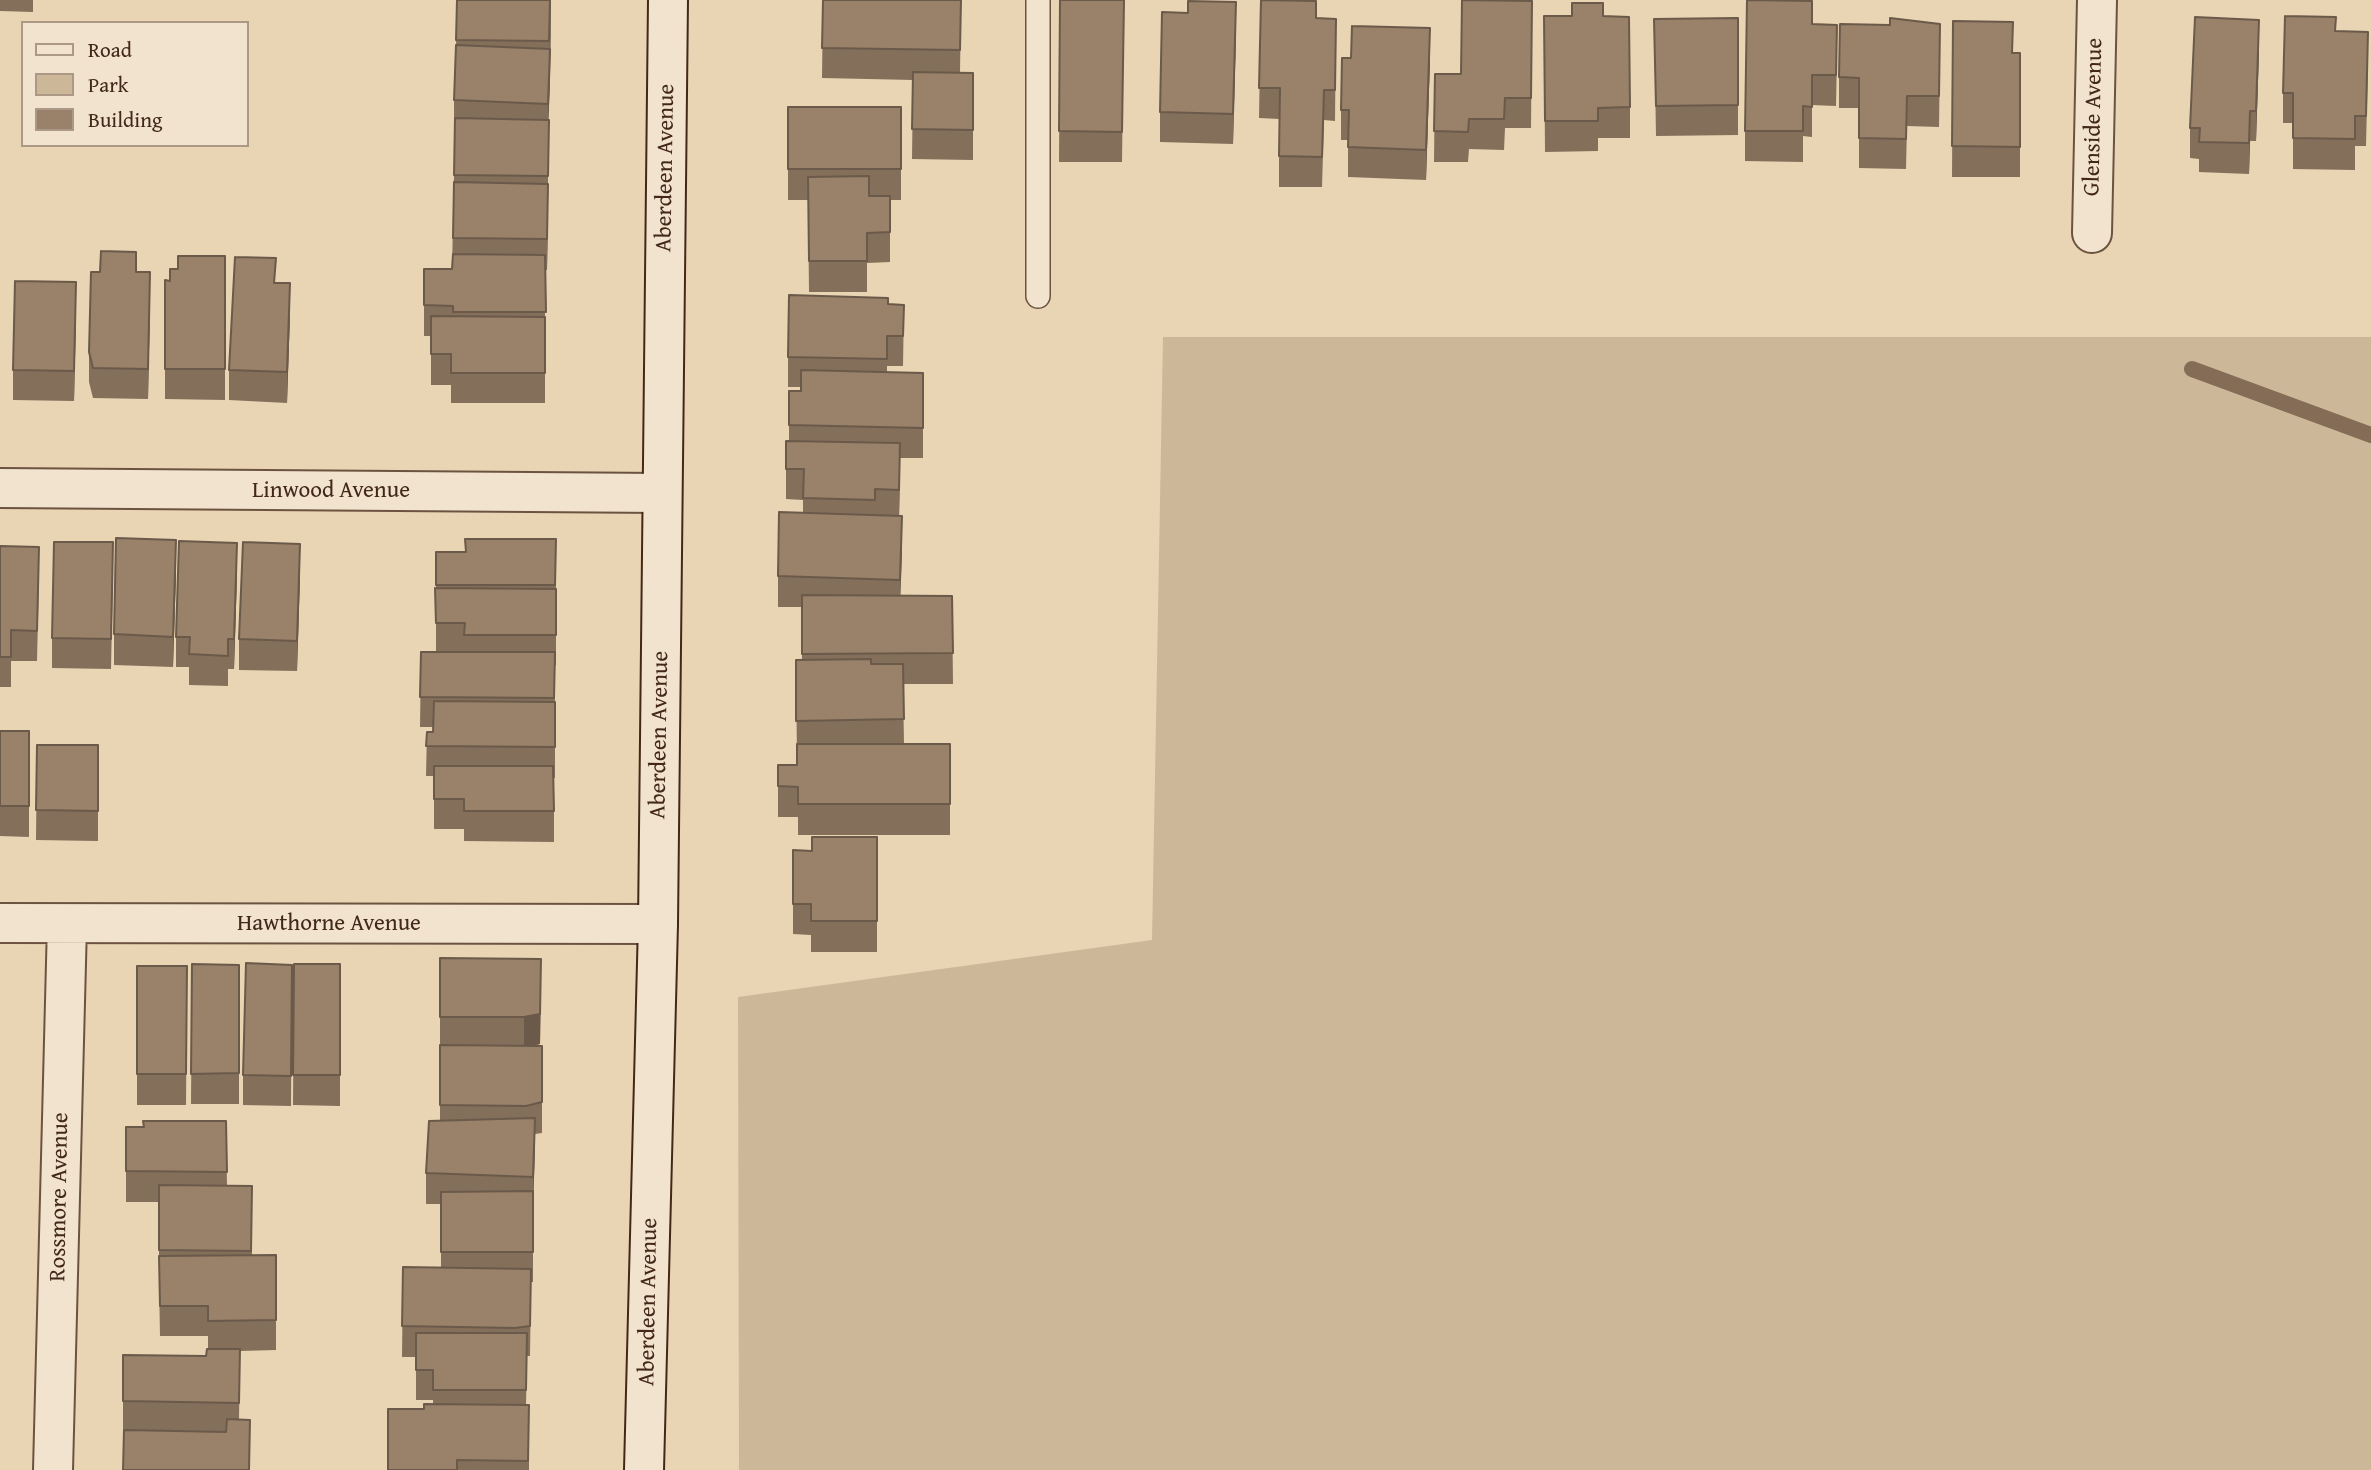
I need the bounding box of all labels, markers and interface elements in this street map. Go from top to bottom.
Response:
legend [21,21,248,147]
text: Road [88,34,132,65]
street label: Glenside Avenue [2079,38,2109,196]
text: Park [88,69,129,100]
street label: Aberdeen Avenue [651,84,681,252]
text: Building [88,104,162,135]
street label: Linwood Avenue [252,477,410,505]
street label: Aberdeen Avenue [645,651,675,819]
street label: Hawthorne Avenue [237,910,421,938]
street label: Rossmore Avenue [45,1112,75,1282]
street label: Aberdeen Avenue [634,1218,664,1386]

